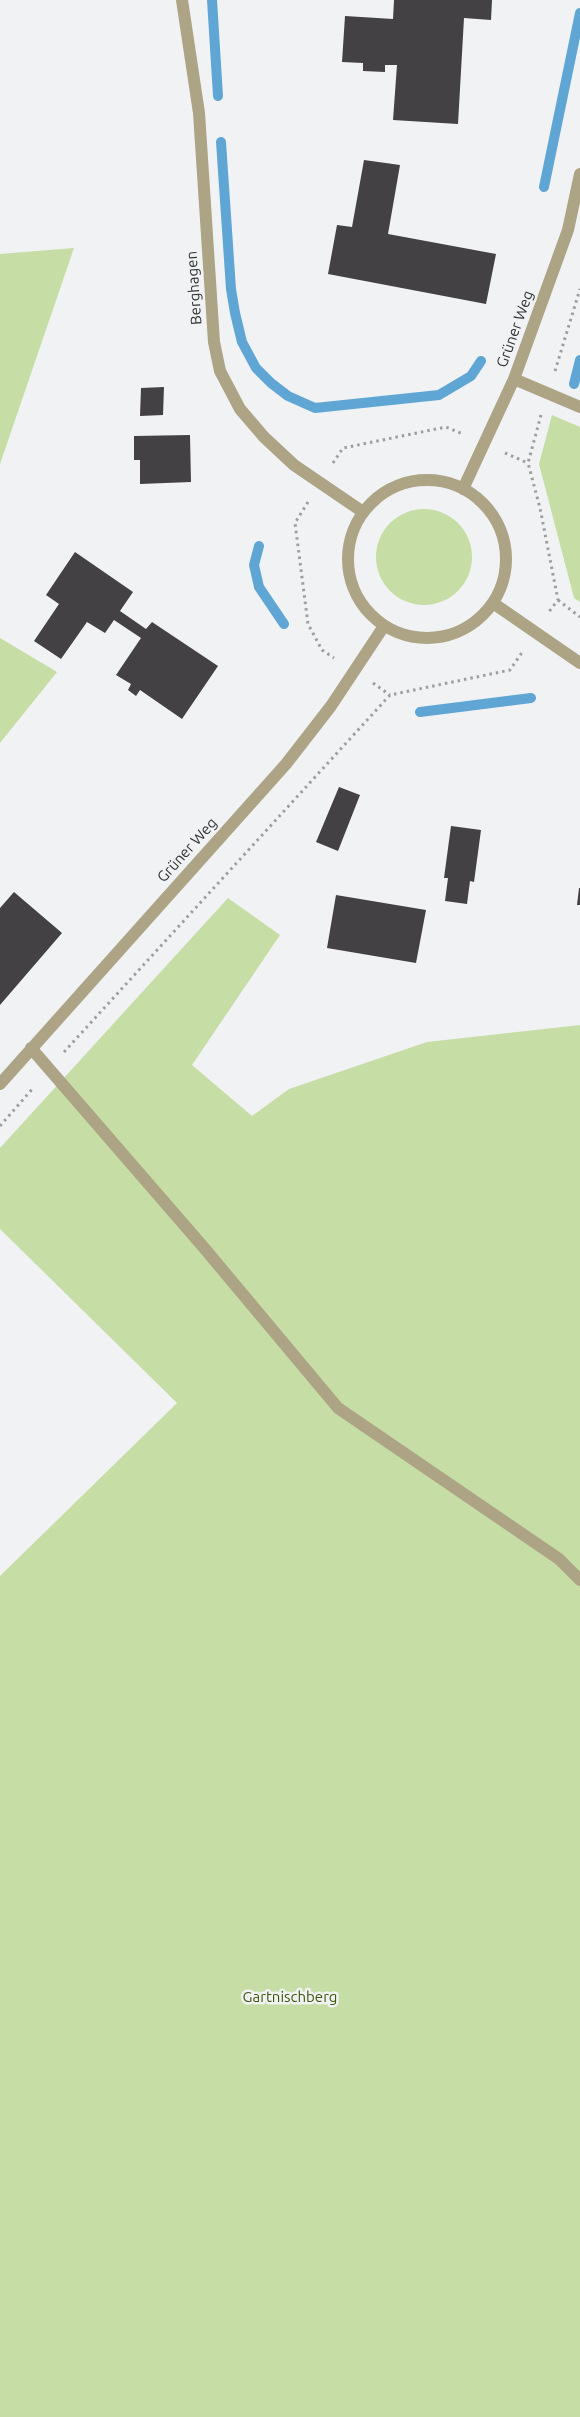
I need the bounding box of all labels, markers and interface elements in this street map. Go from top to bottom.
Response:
street label: Berghagen [182,251,206,325]
street label: Grüner Weg [493,288,537,370]
street label: Grüner Weg [153,814,221,886]
park label: Gartnischberg [243,1988,337,2006]

